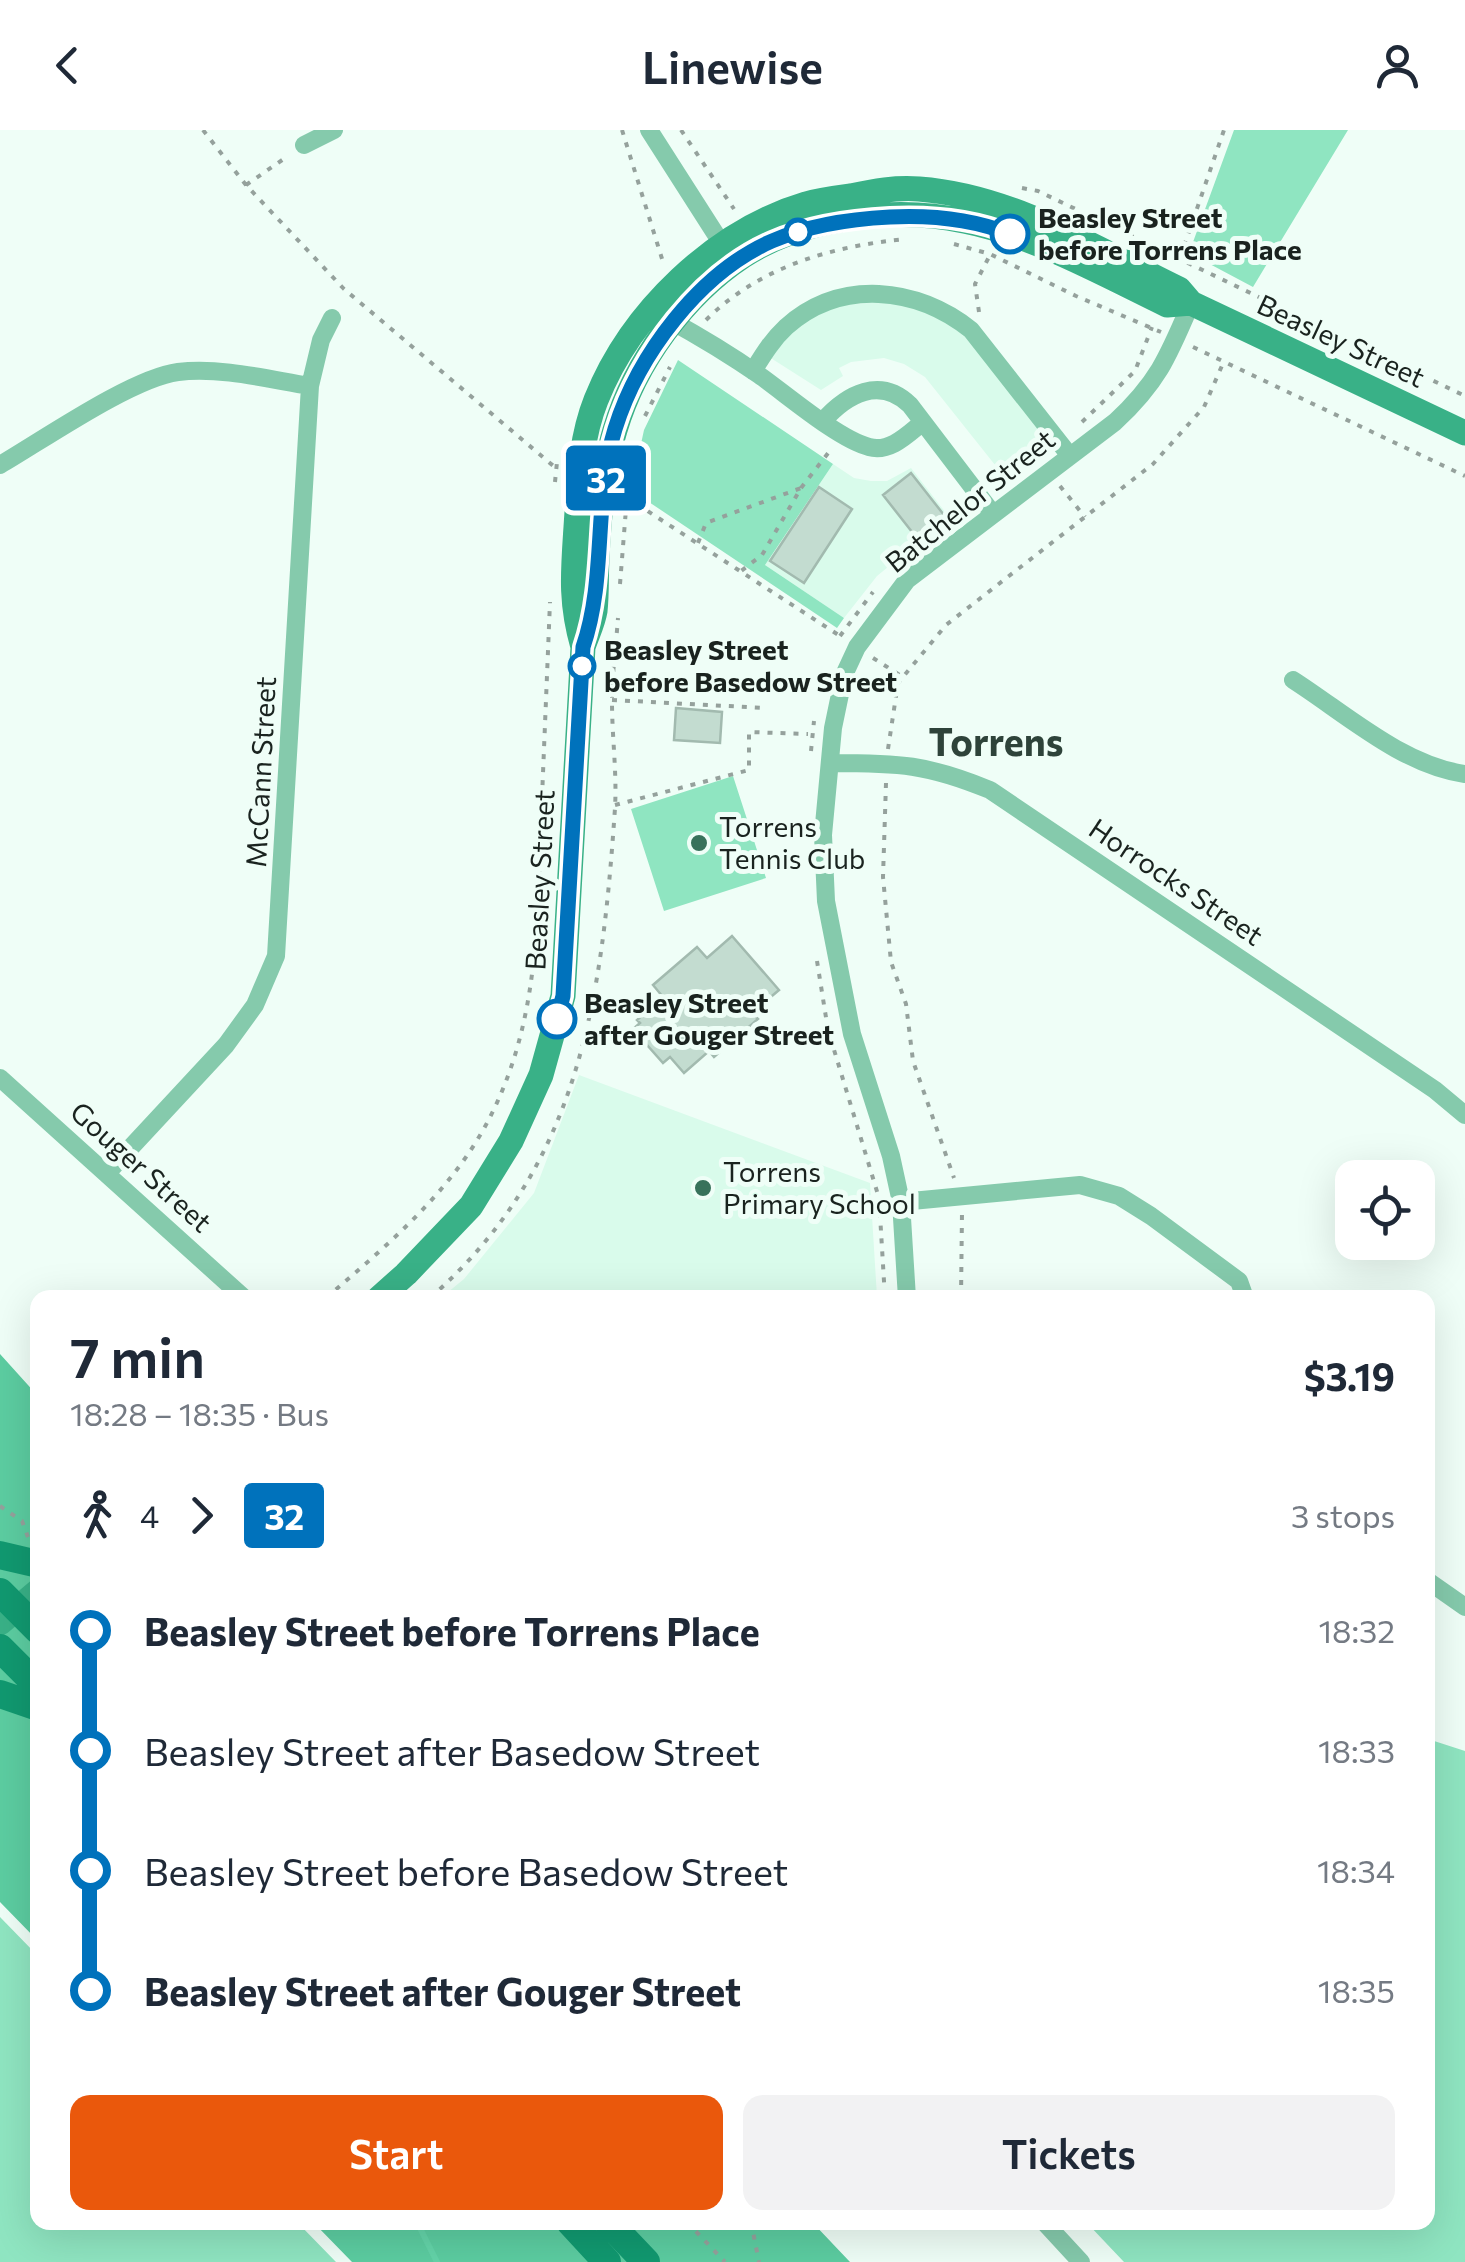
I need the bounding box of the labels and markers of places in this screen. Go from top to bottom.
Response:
place label: Beasley Street before Torrens Place [1038,200,1302,266]
marker: Beasley Street before Torrens Place [991,215,1029,253]
unlabelled marker [785,219,811,245]
place label: Beasley Street before Basedow Street [604,632,897,698]
marker: Beasley Street before Basedow Street [569,653,595,679]
place label: Torrens Tennis Club [719,809,865,875]
marker: Torrens Tennis Club [688,832,710,854]
place label: Beasley Street after Gouger Street [584,985,834,1051]
marker: Beasley Street after Gouger Street [538,1000,576,1038]
place label: Torrens Primary School [723,1154,916,1220]
marker: Torrens Primary School [692,1177,714,1199]

